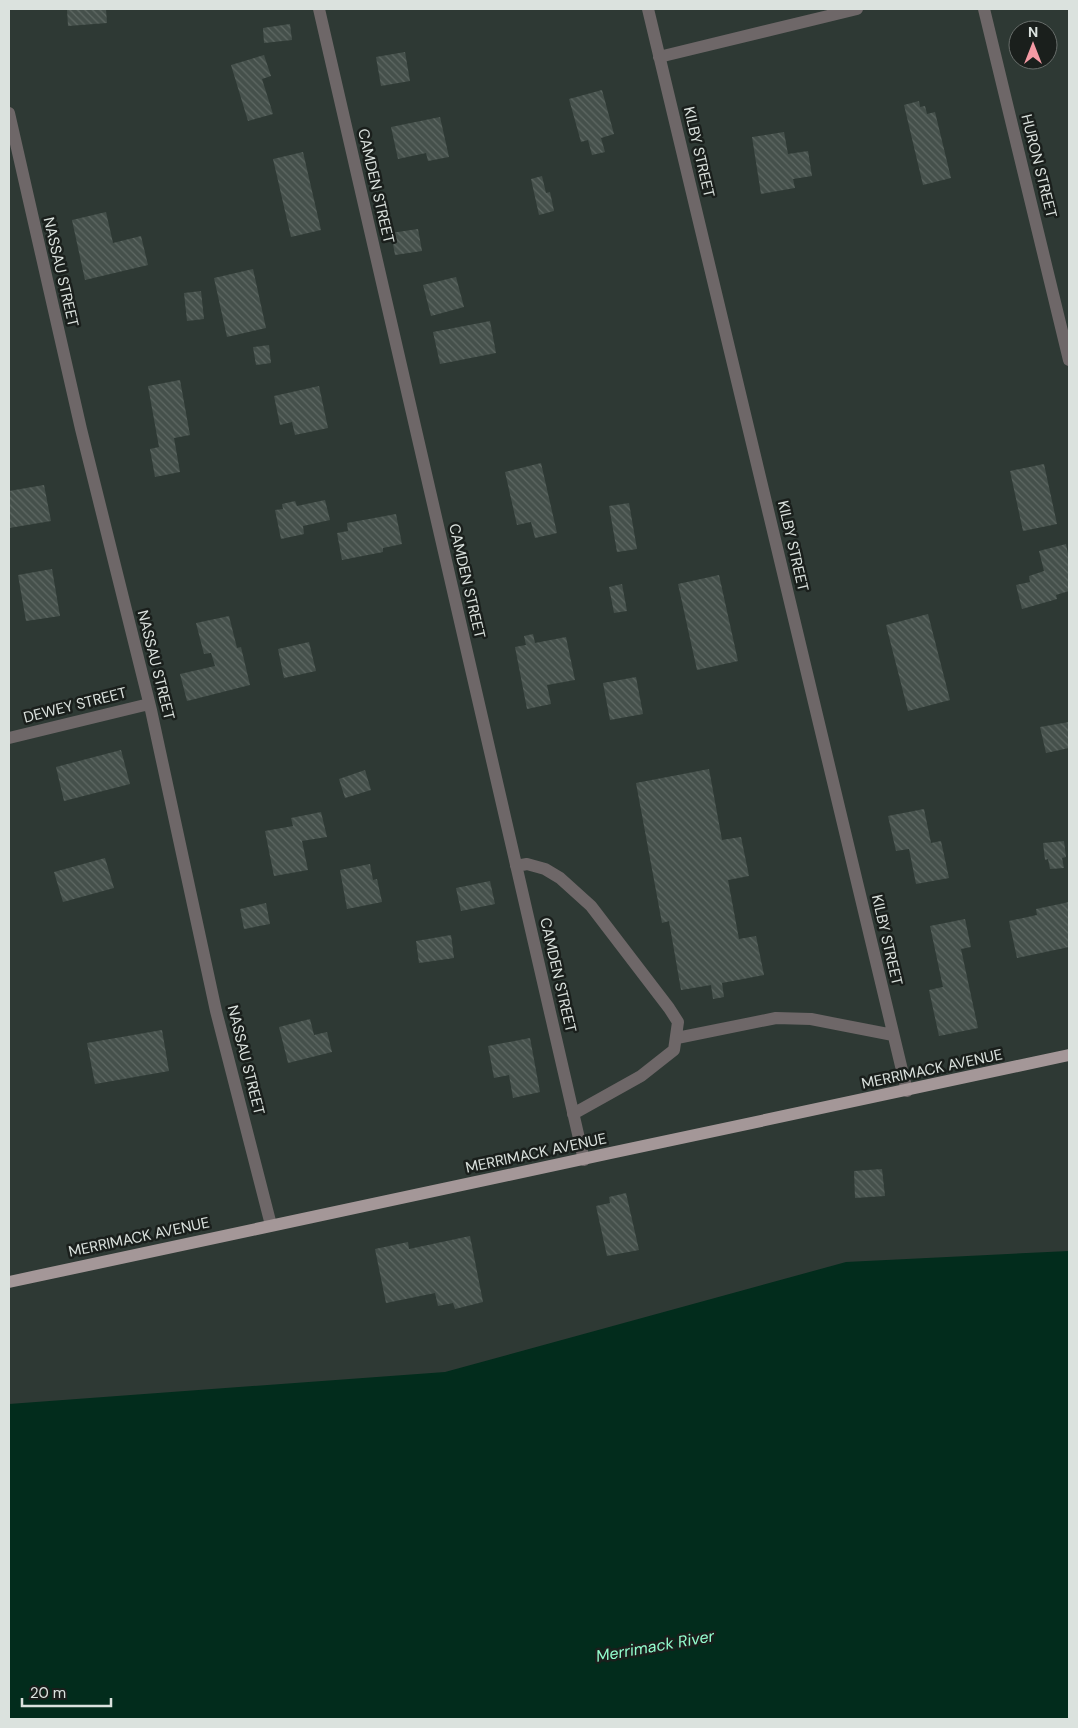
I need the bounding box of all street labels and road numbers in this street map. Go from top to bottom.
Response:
street label: KILBY STREET [679,105,719,199]
street label: HURON STREET [1016,112,1062,220]
street label: CAMDEN STREET [353,127,399,245]
street label: NASSAU STREET [39,215,83,329]
street label: KILBY STREET [773,499,813,593]
street label: CAMDEN STREET [444,522,490,640]
street label: NASSAU STREET [133,608,179,722]
street label: DEWEY STREET [21,683,129,727]
street label: KILBY STREET [867,893,907,987]
street label: CAMDEN STREET [535,916,581,1034]
street label: NASSAU STREET [223,1003,269,1117]
street label: MERRIMACK AVENUE [860,1044,1004,1094]
street label: MERRIMACK AVENUE [464,1128,608,1178]
street label: MERRIMACK AVENUE [67,1212,211,1262]

